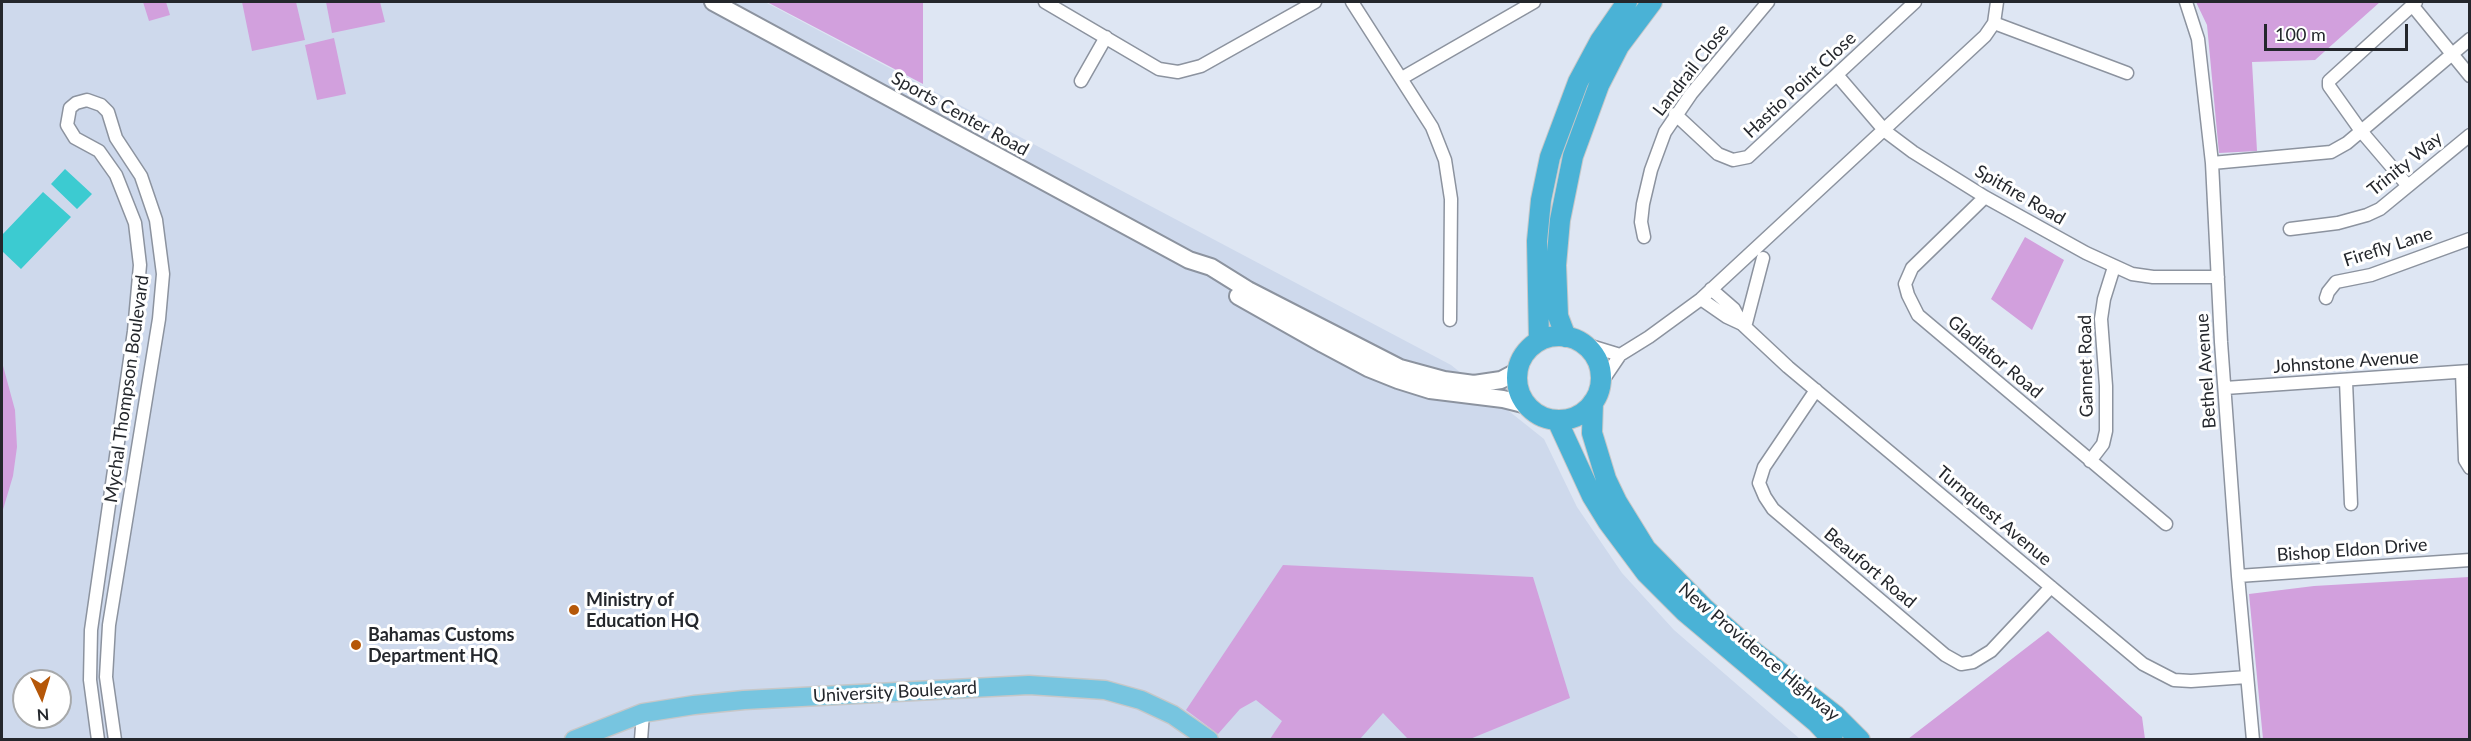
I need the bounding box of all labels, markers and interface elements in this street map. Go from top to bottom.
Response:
scale bar [2267,12,2411,50]
street label: Landrail Close [1648,20,1734,120]
text: 100 m [2275,23,2326,45]
street label: Hastio Point Close [1739,27,1861,143]
street label: Sports Center Road [888,67,1032,161]
street label: Trinity Way [2363,127,2447,201]
street label: Spitfire Road [1971,160,2069,230]
street label: Firefly Lane [2341,222,2435,272]
street label: Mychal Thompson Boulevard [100,274,154,504]
street label: Gladiator Road [1943,311,2047,403]
street label: Bethel Avenue [2191,313,2221,429]
street label: Gannet Road [2074,315,2098,417]
street label: Johnstone Avenue [2273,346,2419,378]
street label: Turnquest Avenue [1932,462,2056,570]
street label: Beaufort Road [1819,523,1921,613]
street label: Bishop Eldon Drive [2276,534,2428,566]
street label: New Providence Highway [1674,578,1844,726]
place label: Ministry of Education HQ [586,589,699,632]
marker: Ministry of Education HQ [567,603,581,617]
place label: Bahamas Customs Department HQ [368,624,514,666]
marker: Bahamas Customs Department HQ [349,638,363,652]
north arrow [12,669,72,729]
street label: University Boulevard [812,677,978,707]
text: N [36,706,50,725]

